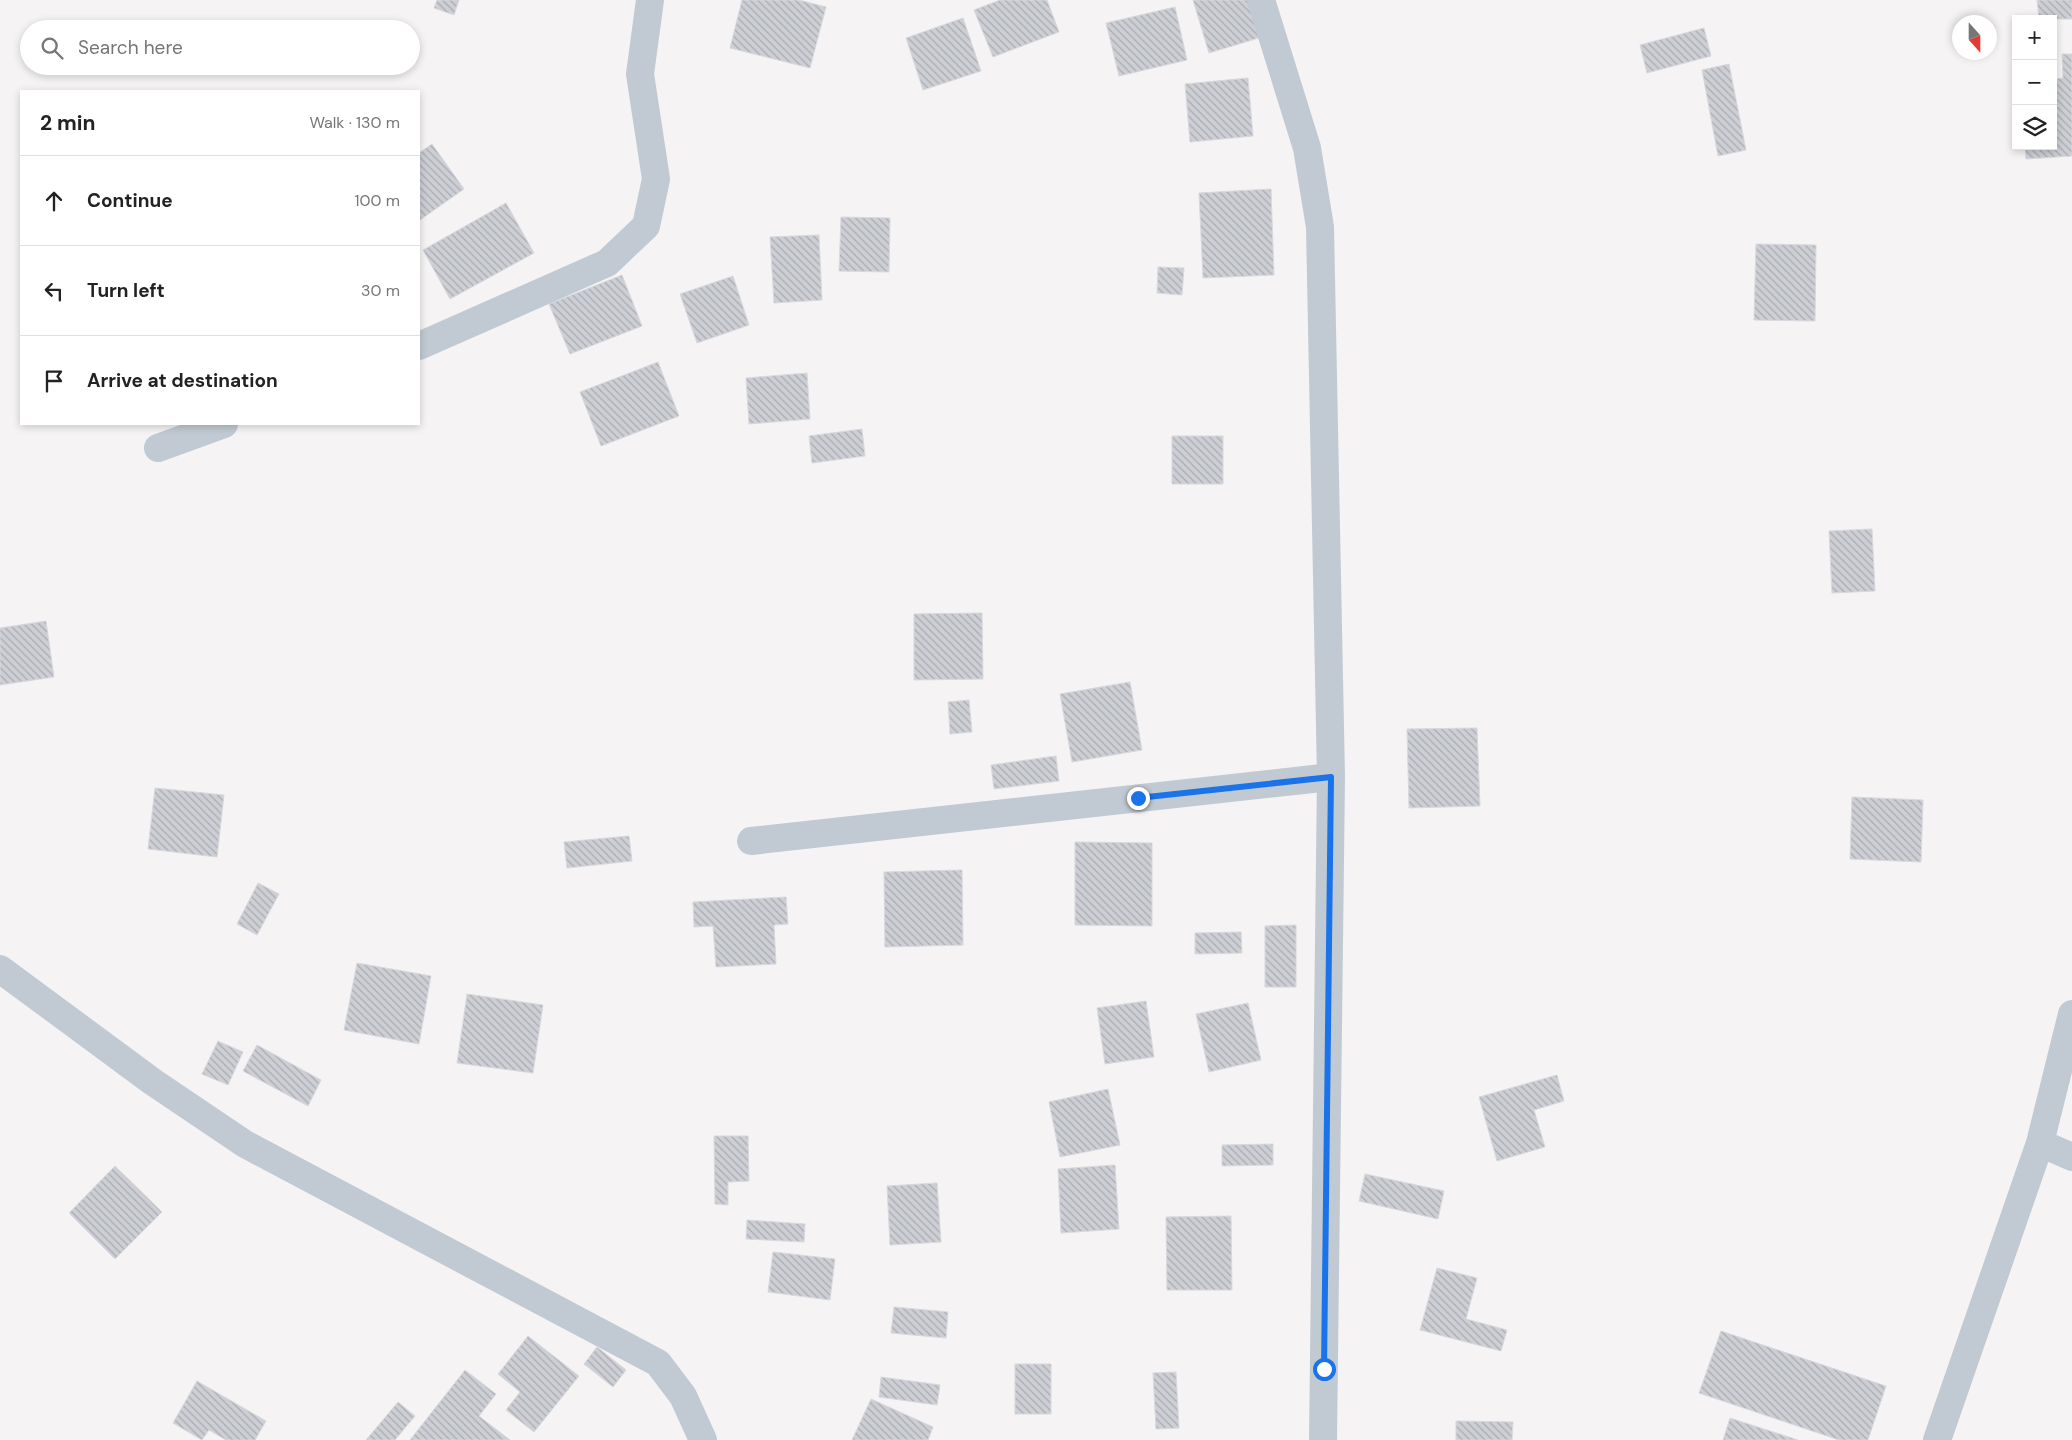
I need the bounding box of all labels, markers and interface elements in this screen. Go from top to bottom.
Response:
north arrow [1952,15,1997,60]
map controls [2012,15,2057,150]
button: + [2012,15,2057,60]
search box [20,20,420,75]
icon: search [38,34,66,62]
text: Search here [78,35,183,60]
button: − [2012,60,2057,105]
button: layers [2012,105,2057,150]
text: 2 min [40,109,96,137]
text: Walk · 130 m [309,112,400,133]
icon: ahead [40,187,68,215]
text: Continue [87,188,173,213]
text: 100 m [355,190,400,211]
icon: left [40,277,68,305]
text: Turn left [87,278,165,303]
text: 30 m [361,280,400,301]
icon: arrive [40,367,68,395]
text: Arrive at destination [87,368,278,393]
route end [1127,787,1150,810]
route start [1313,1358,1336,1381]

